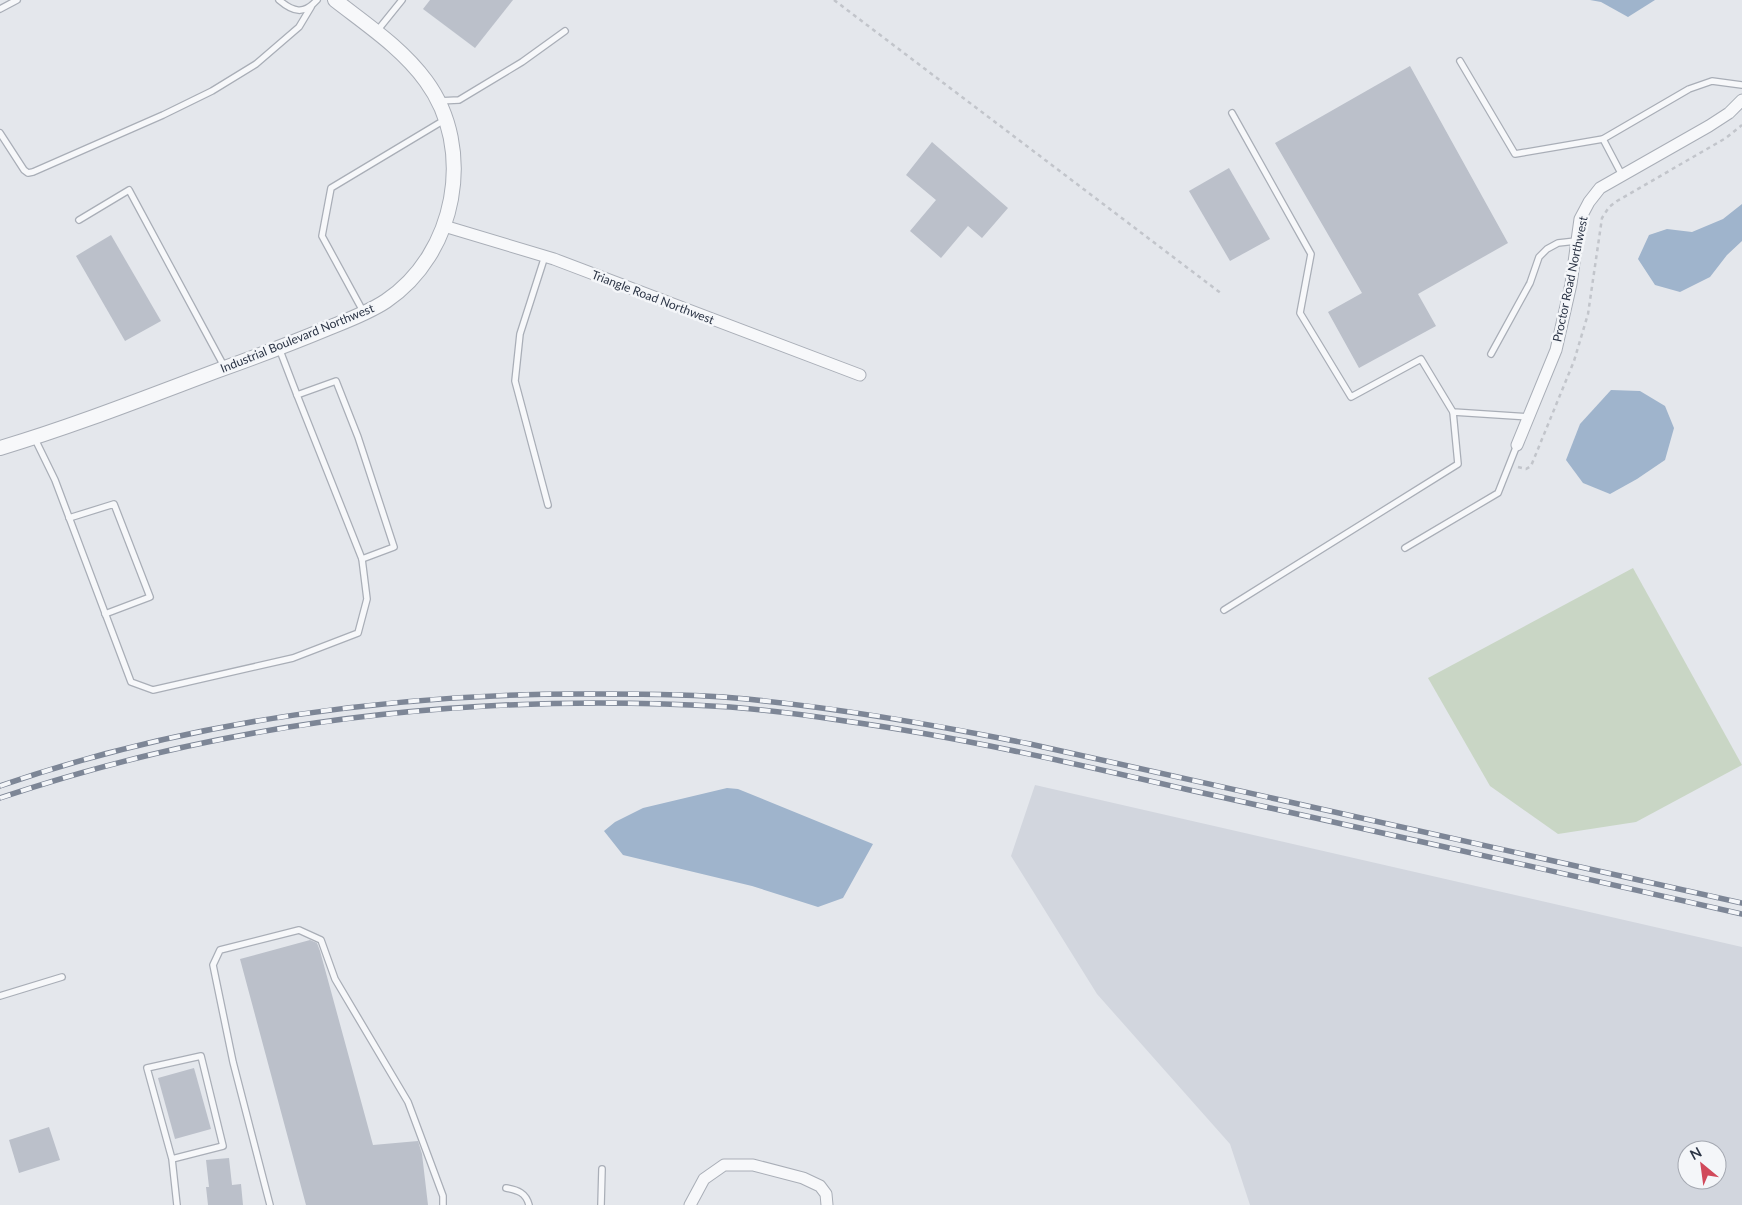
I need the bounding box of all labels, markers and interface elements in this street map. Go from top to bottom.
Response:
street label: Proctor Road Northwest [1549,214,1591,343]
street label: Triangle Road Northwest [590,267,717,328]
street label: Industrial Boulevard Northwest [218,300,377,376]
north arrow [1677,1140,1727,1190]
text: N [1687,1143,1704,1163]

